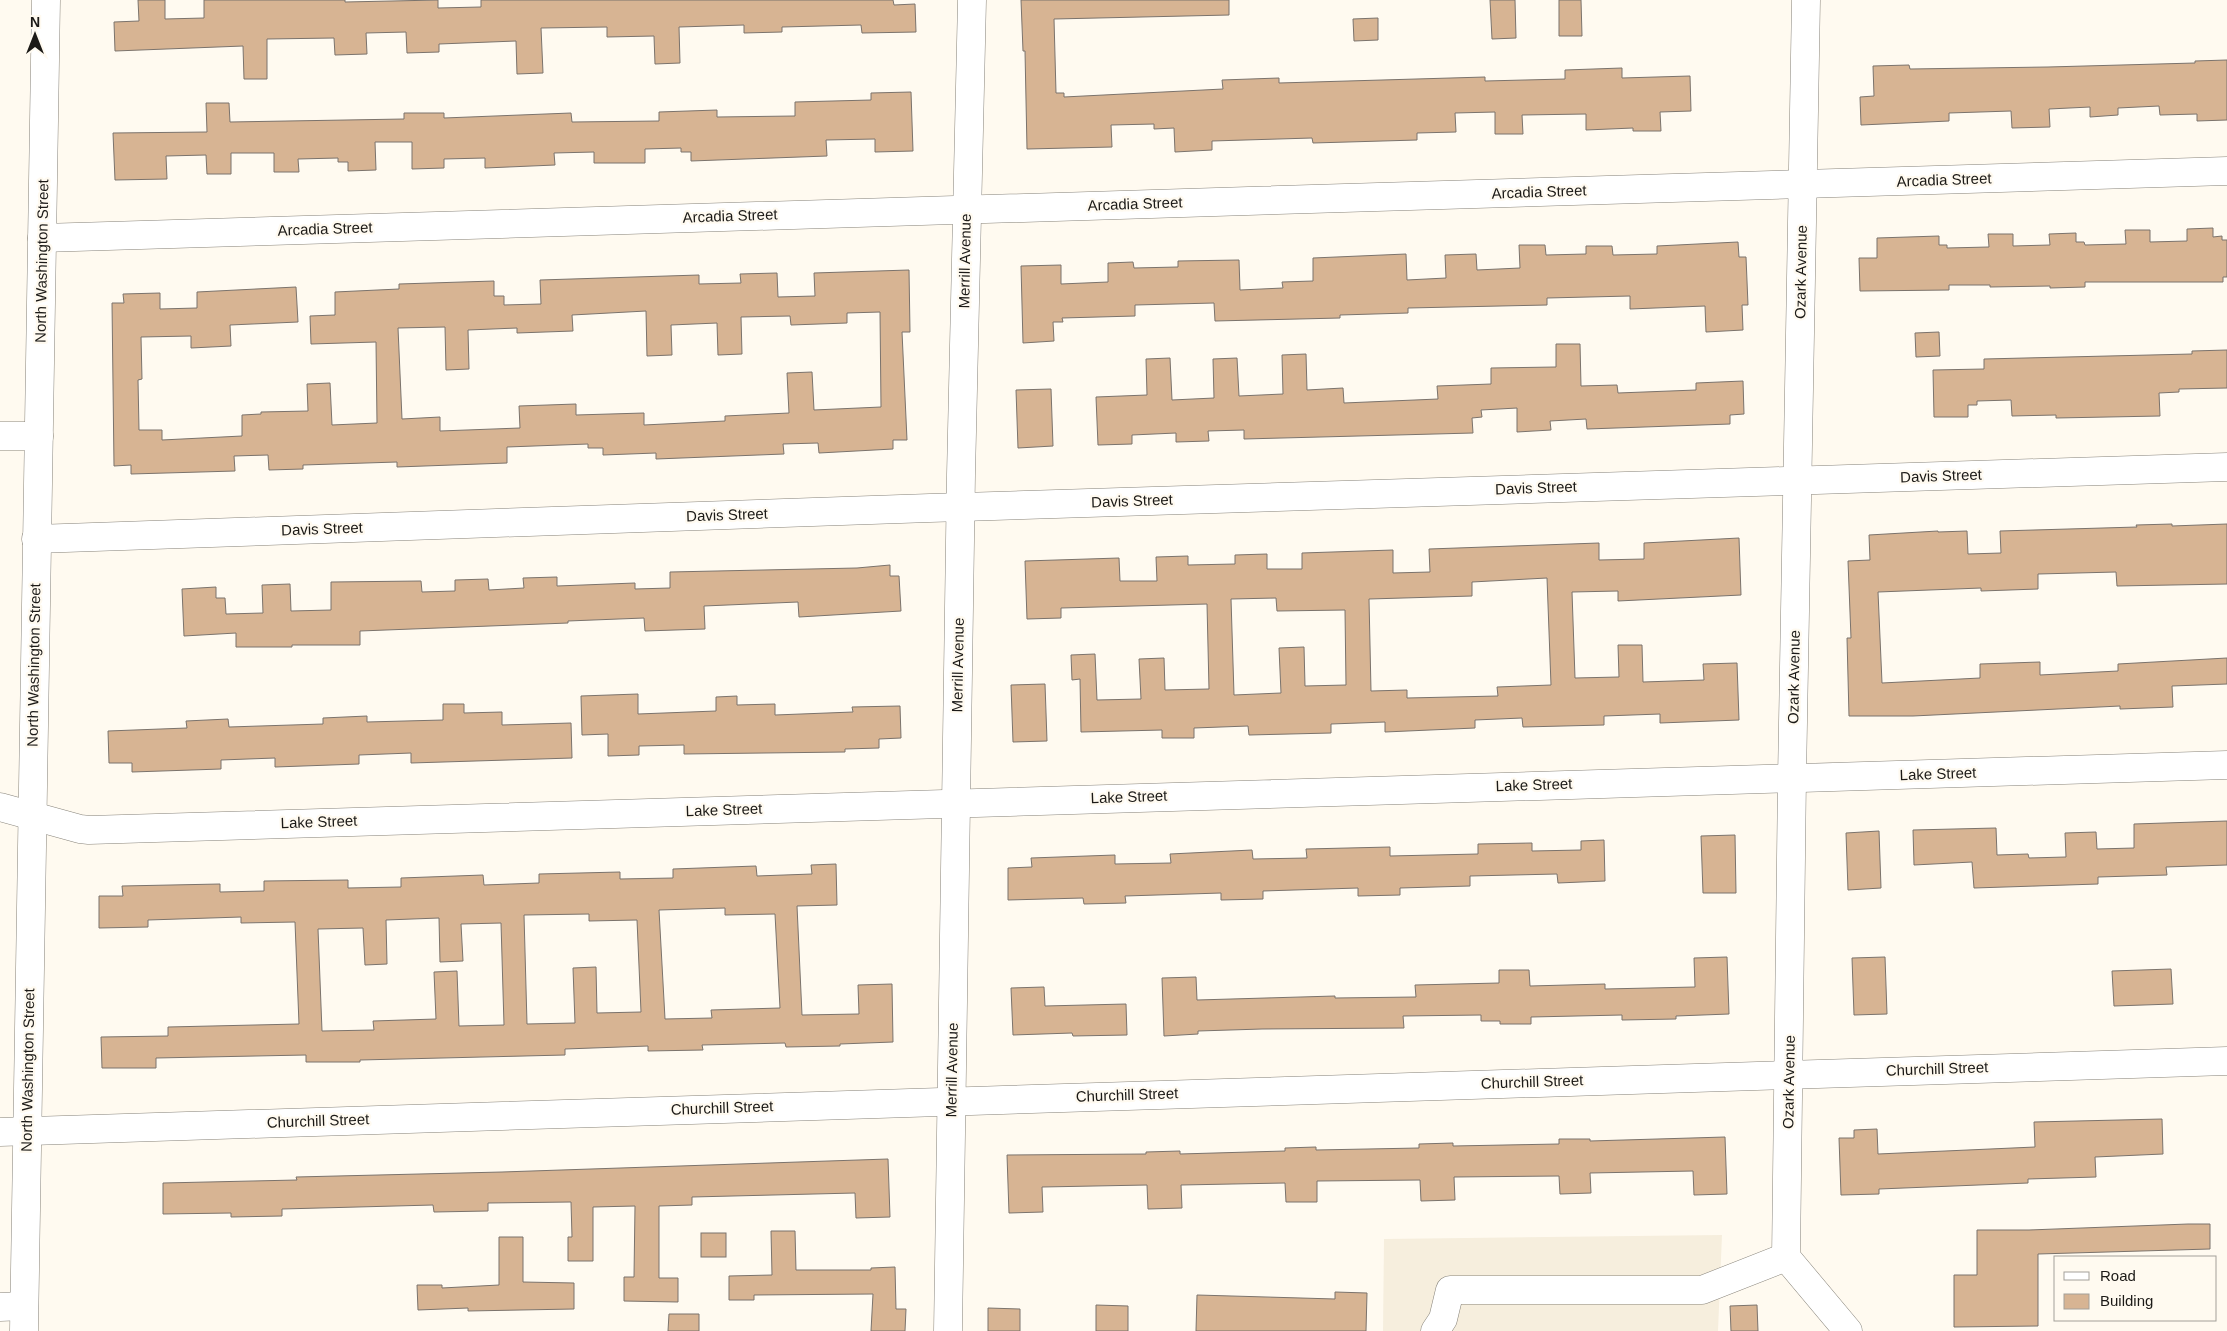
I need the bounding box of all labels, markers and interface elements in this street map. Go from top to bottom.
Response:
north arrow [10,10,60,60]
text: N [30,14,40,30]
street label: Arcadia Street [1896,169,1993,190]
street label: North Washington Street [32,178,51,343]
street label: Arcadia Street [1491,181,1588,202]
street label: Arcadia Street [1087,193,1184,214]
street label: Arcadia Street [682,205,779,226]
street label: Merrill Avenue [955,213,974,309]
street label: Arcadia Street [277,218,374,239]
street label: Ozark Avenue [1791,225,1810,319]
street label: Davis Street [1900,466,1983,485]
street label: Davis Street [1495,478,1578,497]
street label: Davis Street [1091,491,1174,510]
street label: Davis Street [686,505,769,524]
street label: Davis Street [281,519,364,538]
street label: North Washington Street [24,582,43,747]
street label: Merrill Avenue [948,617,967,713]
street label: Ozark Avenue [1784,630,1803,724]
street label: Lake Street [1899,764,1977,783]
street label: Lake Street [1495,775,1573,794]
street label: Lake Street [1090,787,1168,806]
street label: Lake Street [685,800,763,819]
street label: Lake Street [280,812,358,831]
street label: North Washington Street [18,987,37,1152]
street label: Merrill Avenue [942,1022,961,1118]
street label: Ozark Avenue [1779,1035,1798,1129]
street label: Churchill Street [1885,1058,1989,1079]
street label: Churchill Street [1480,1071,1584,1092]
street label: Churchill Street [1075,1084,1179,1105]
street label: Churchill Street [670,1097,774,1118]
street label: Churchill Street [266,1110,370,1131]
legend [2054,1256,2217,1321]
text: Road [2100,1267,2136,1284]
text: Building [2100,1292,2153,1309]

